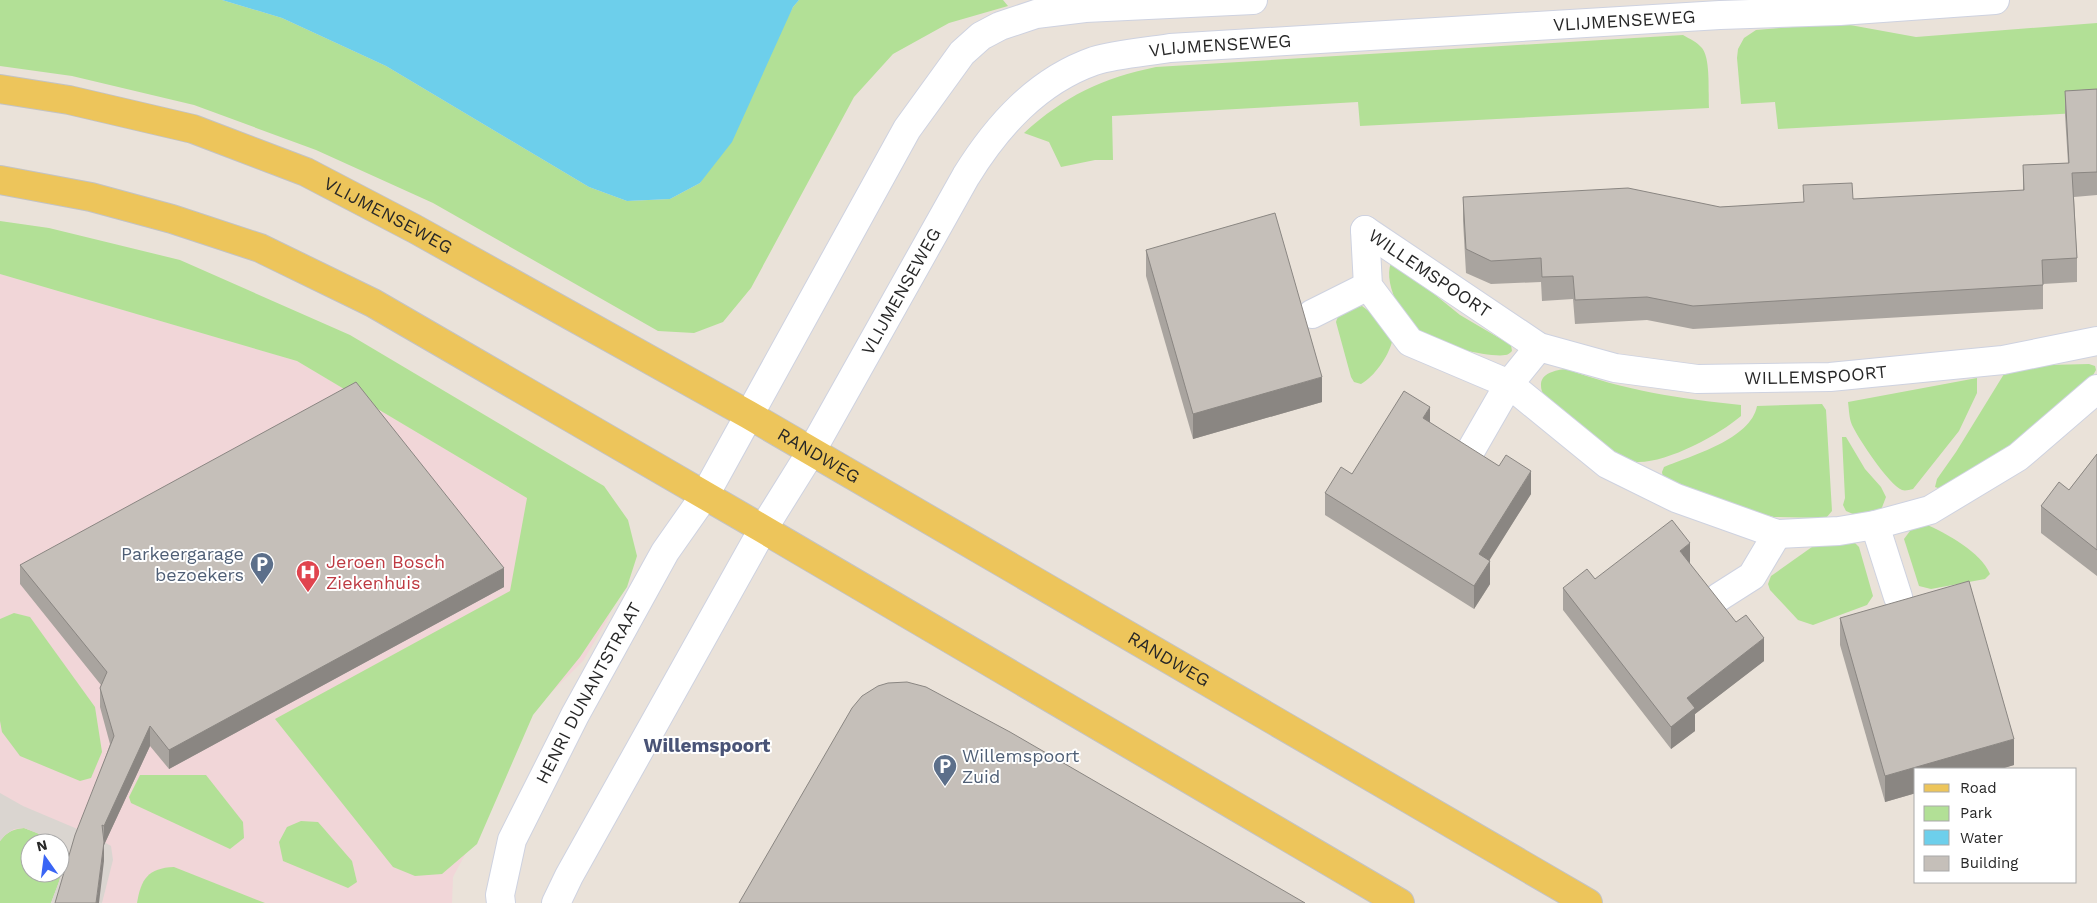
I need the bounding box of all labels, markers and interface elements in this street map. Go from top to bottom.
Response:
street label: VLIJMENSEWEG [1552,5,1696,35]
street label: VLIJMENSEWEG [1148,30,1292,61]
street label: VLIJMENSEWEG [320,172,456,258]
street label: VLIJMENSEWEG [857,224,945,358]
street label: WILLEMSPOORT [1365,224,1495,322]
street label: WILLEMSPOORT [1744,360,1888,388]
street label: RANDWEG [774,423,864,487]
place label: Parkeergarage bezoekers [121,543,244,585]
parking icon: Parkeergarage bezoekers [249,551,275,585]
place label: Jeroen Bosch Ziekenhuis [326,551,445,593]
hospital icon: Jeroen Bosch Ziekenhuis [295,559,321,593]
street label: HENRI DUNANTSTRAAT [531,598,645,787]
street label: RANDWEG [1124,627,1214,691]
district label: Willemspoort [644,734,771,757]
place label: Willemspoort Zuid [962,745,1080,787]
parking icon: Willemspoort Zuid [932,753,958,787]
legend [1914,768,2077,883]
text: Road [1960,779,1997,797]
text: Park [1960,804,1993,822]
text: Water [1960,829,2003,847]
north arrow [20,833,70,883]
text: N [35,836,49,854]
text: Building [1960,854,2018,872]

